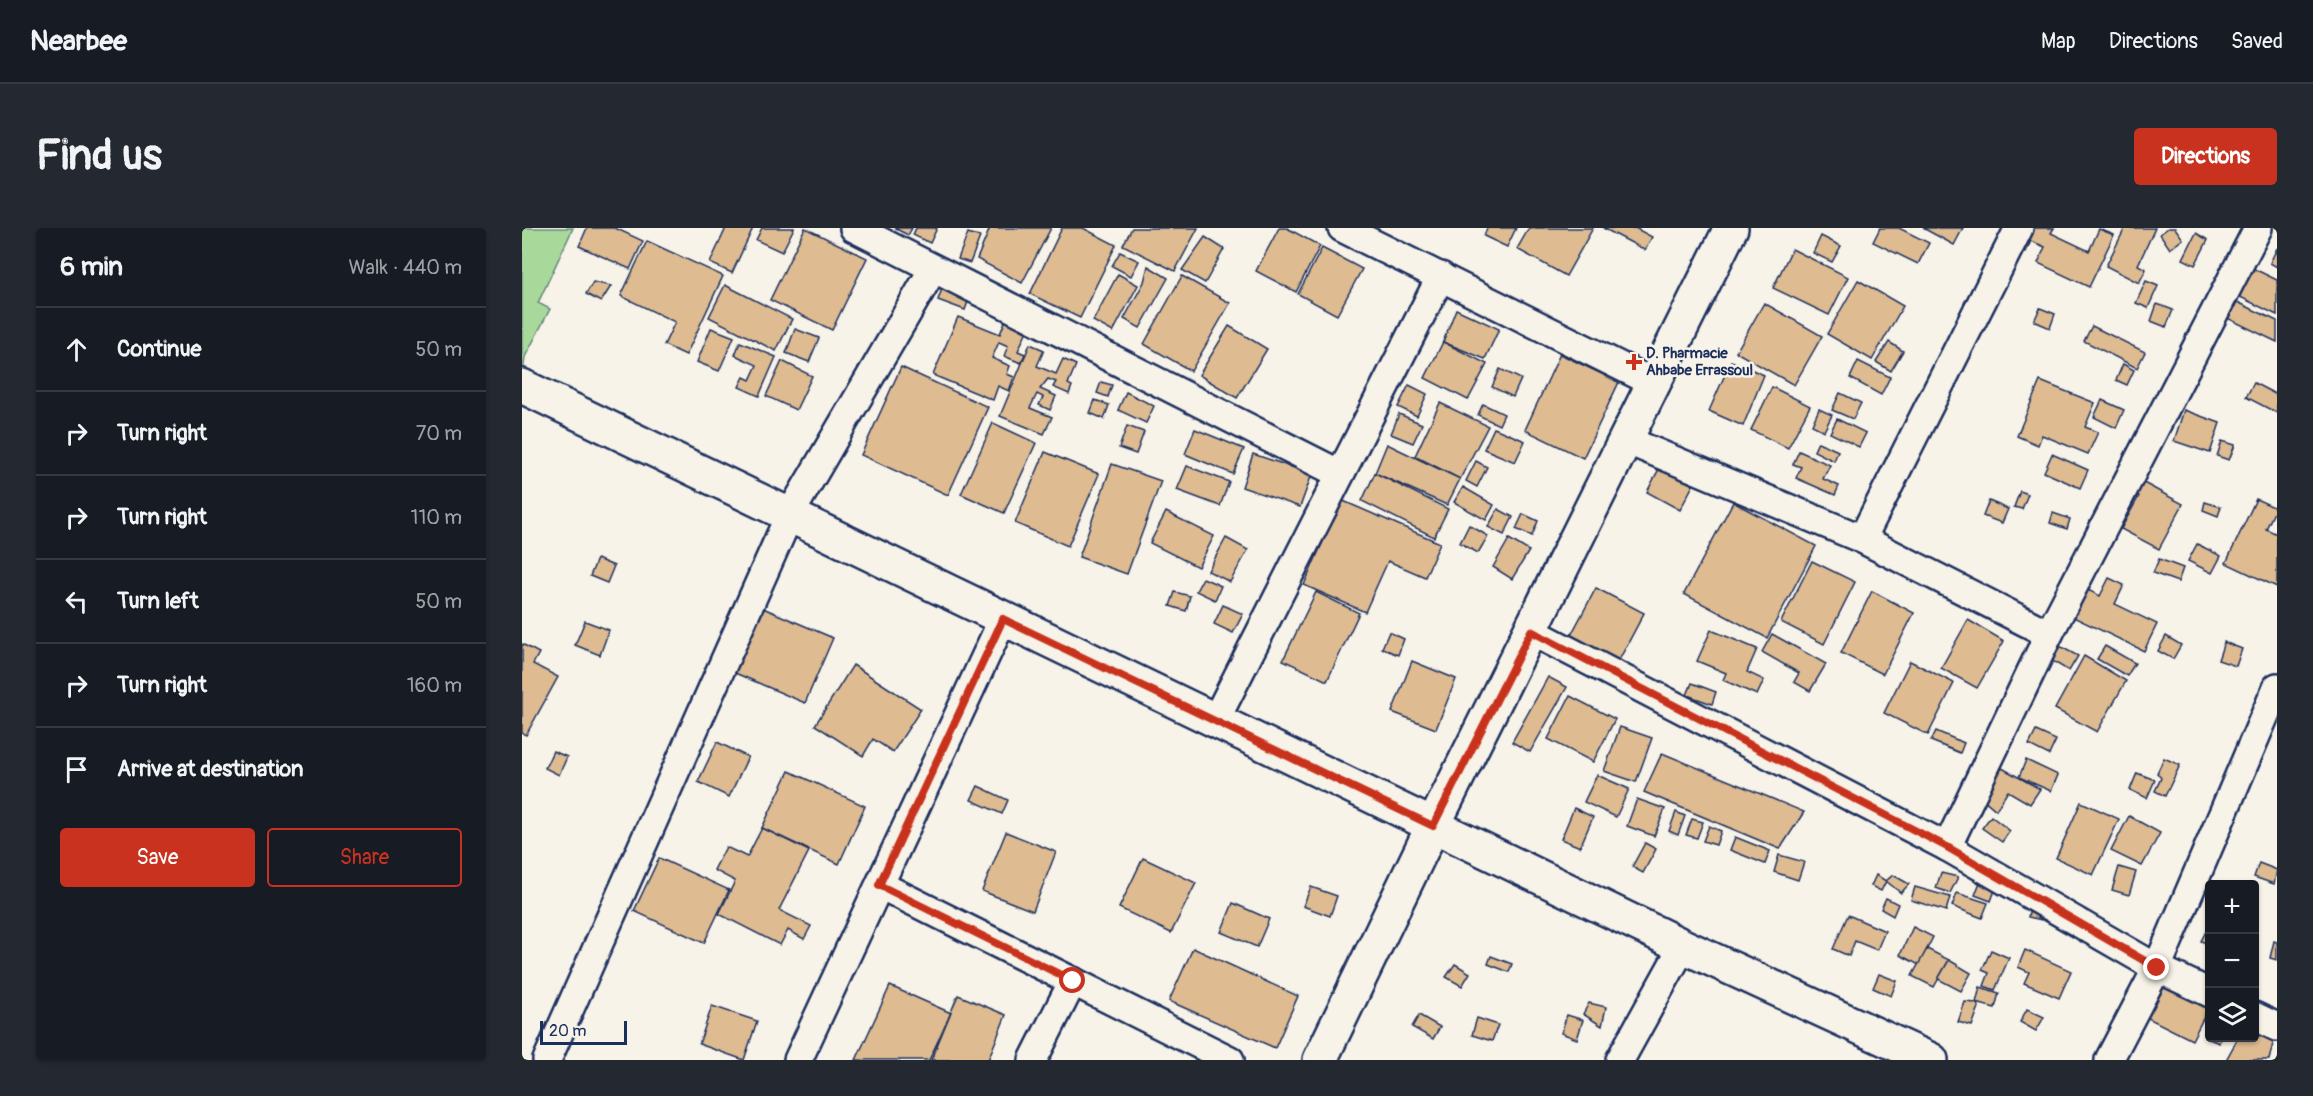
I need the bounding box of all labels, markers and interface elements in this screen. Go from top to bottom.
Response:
text: Nearbee [30,24,127,59]
text: Map [2041,28,2076,55]
text: Directions [2109,28,2198,55]
text: Saved [2231,28,2283,55]
button: Directions [2134,128,2277,185]
text: Find us [36,130,162,182]
text: 6 min [60,251,123,283]
text: Walk · 440 m [348,255,462,280]
icon: ahead [60,333,93,366]
text: Continue [117,335,201,363]
text: 50 m [415,337,462,362]
place label: D. Pharmacie Ahbabe Errassoul [1646,344,1753,380]
marker: D. Pharmacie Ahbabe Errassoul [1627,355,1641,369]
icon: right [60,417,93,450]
text: Turn right [117,419,207,447]
text: 70 m [416,421,462,446]
icon: right [60,501,93,534]
text: Turn right [117,503,207,531]
text: 110 m [411,505,462,530]
icon: left [60,585,93,618]
text: Turn left [117,587,199,615]
text: 50 m [415,589,462,614]
icon: right [60,669,93,702]
text: Turn right [117,671,207,699]
text: 160 m [407,673,462,698]
icon: arrive [60,753,93,786]
text: Arrive at destination [117,755,303,783]
button: Save [60,828,255,887]
button: Share [267,828,462,887]
map controls [2205,880,2259,1042]
button: + [2205,880,2259,934]
button: − [2205,934,2259,988]
route end [2143,954,2169,980]
route start [1059,967,1085,993]
button: layers [2205,988,2259,1042]
scale bar [540,1018,627,1046]
text: 20 m [549,1021,587,1041]

